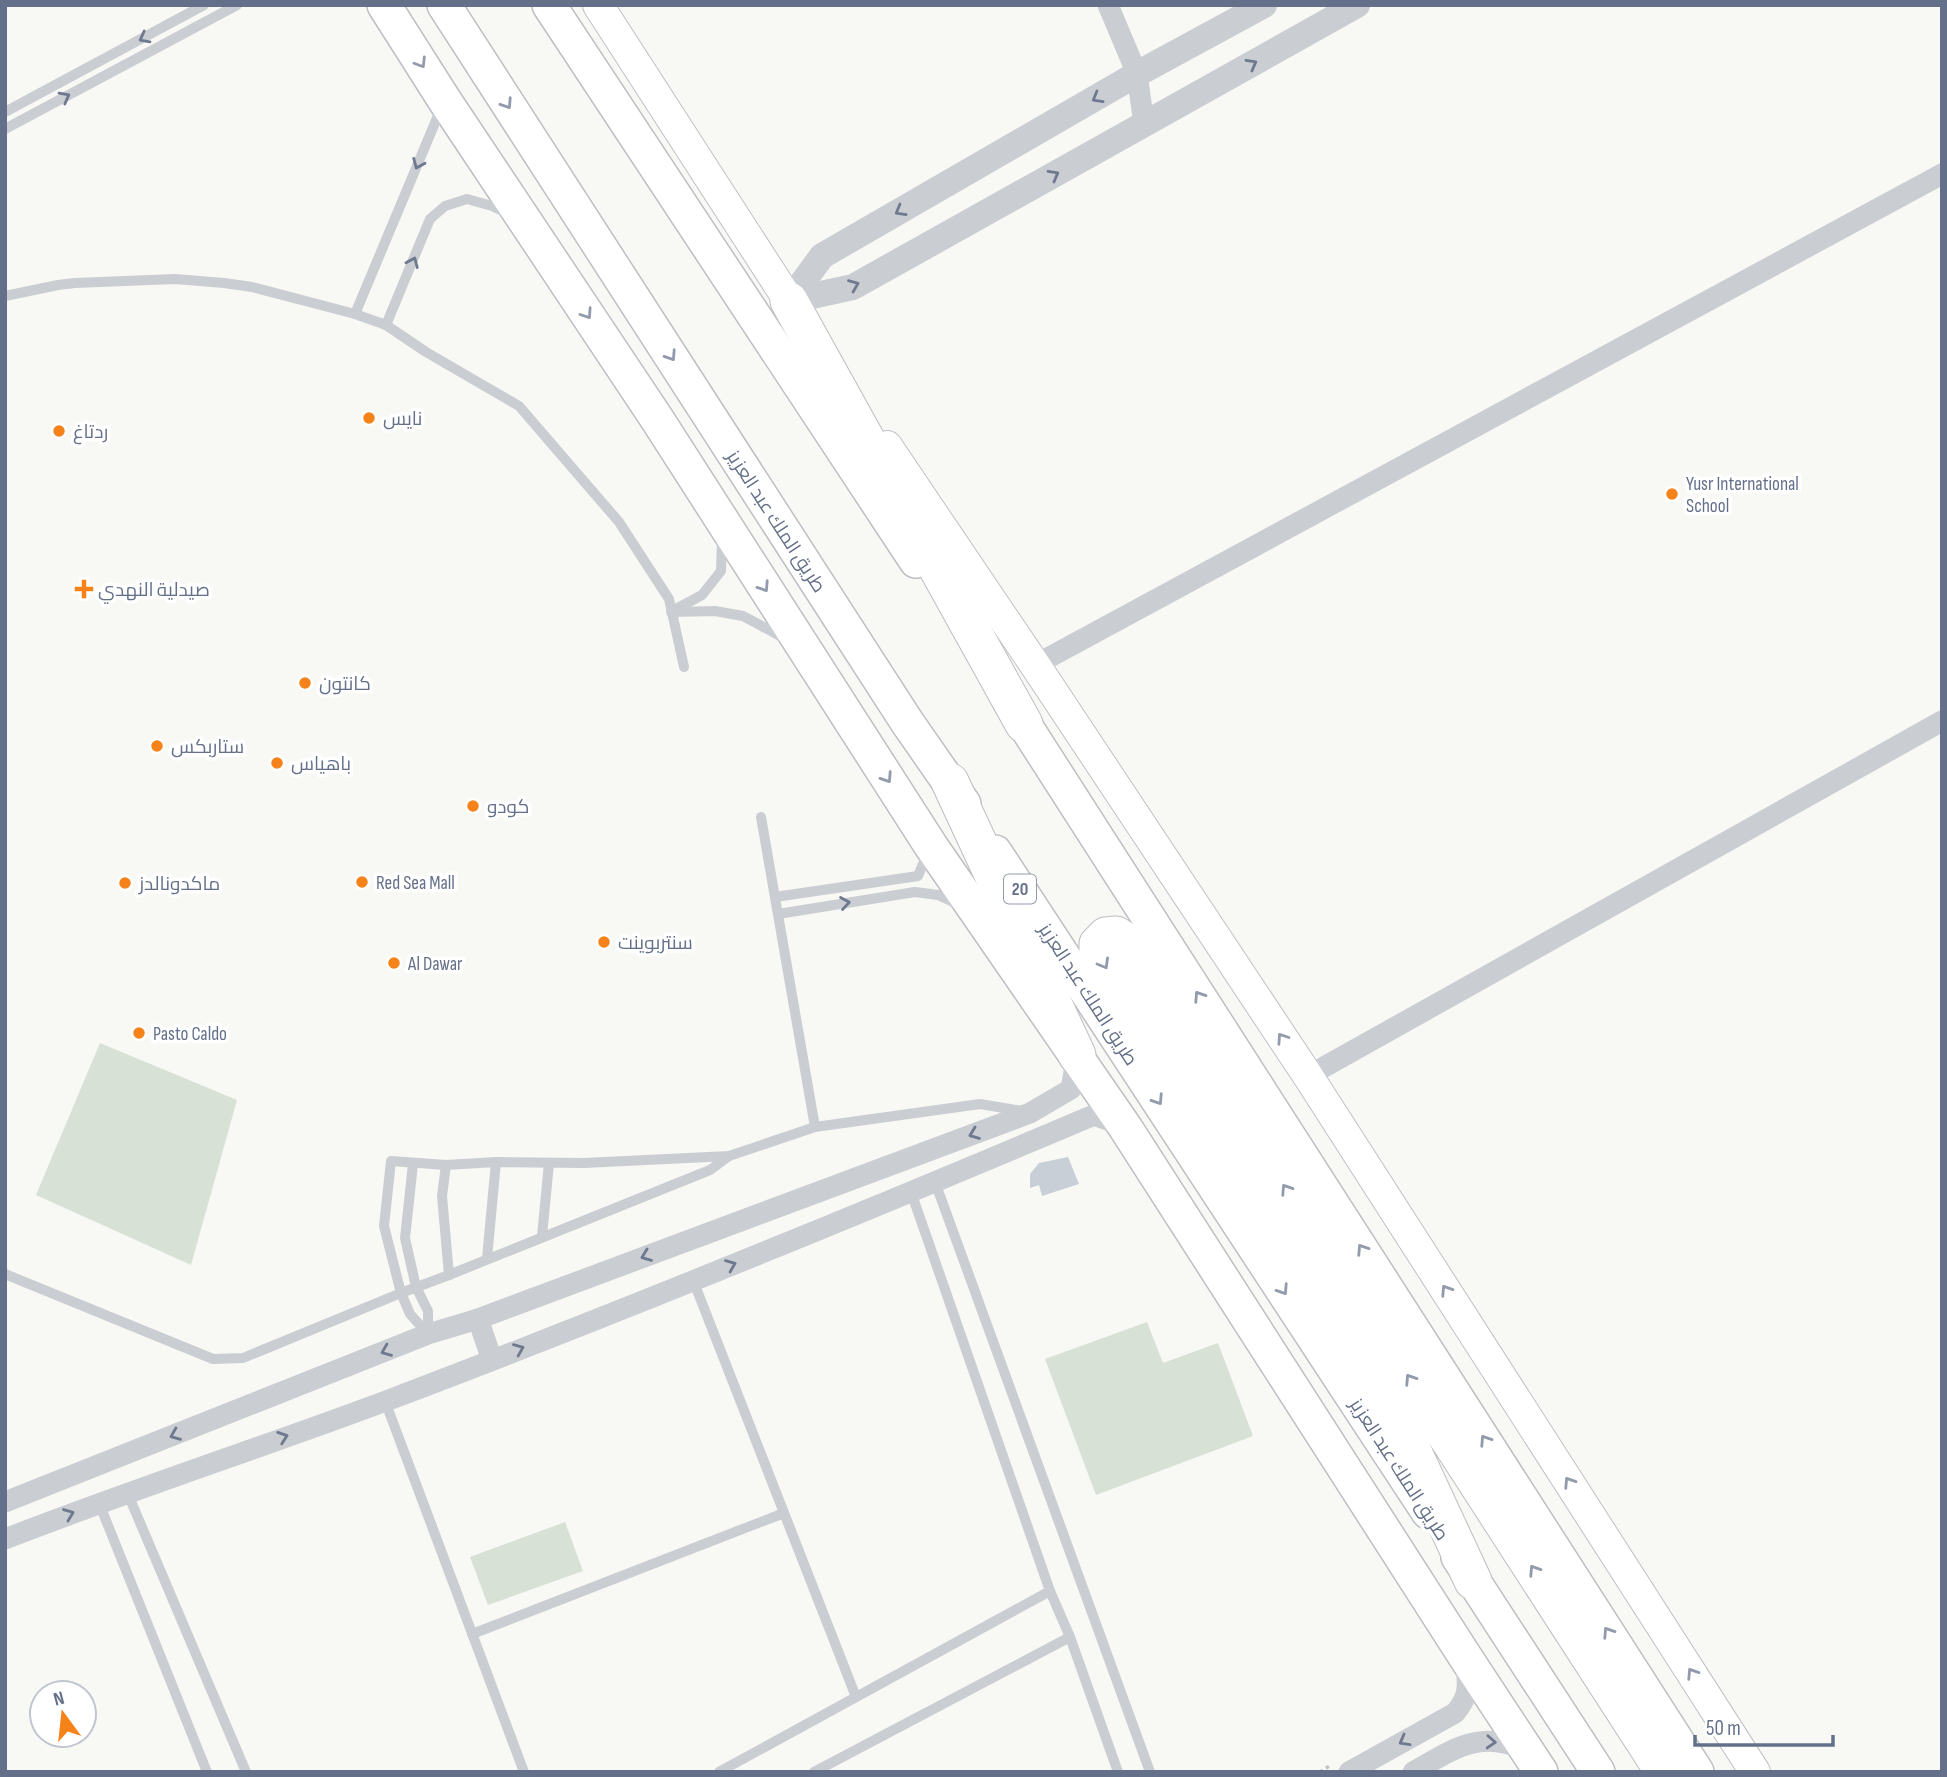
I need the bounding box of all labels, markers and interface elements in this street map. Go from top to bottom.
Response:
one-way arrow [138,29,151,43]
one-way arrow [412,55,425,68]
one-way arrow [1245,59,1257,72]
one-way arrow [1092,89,1105,102]
one-way arrow [58,92,71,105]
one-way arrow [499,96,512,109]
one-way arrow [412,156,426,169]
one-way arrow [1046,170,1059,183]
one-way arrow [895,203,907,216]
one-way arrow [404,256,418,268]
one-way arrow [848,279,860,293]
one-way arrow [579,306,591,319]
one-way arrow [662,349,675,362]
place label: نايس [383,408,422,431]
marker: نايس [361,410,377,426]
place label: ردتاغ [73,421,108,445]
marker: ردتاغ [51,423,67,439]
street label: طريق الملك عبد العزيز [721,446,830,597]
place label: Yusr International School [1686,473,1799,518]
marker: Yusr International School [1664,486,1680,502]
place label: صيدلية النهدي [98,579,210,604]
one-way arrow [756,579,769,592]
marker: صيدلية النهدي [76,581,92,597]
place label: كانتون [319,673,371,696]
marker: كانتون [297,675,313,691]
place label: ستاربكس [171,736,244,759]
marker: ستاربكس [149,738,165,754]
place label: باهياس [291,753,351,776]
marker: باهياس [269,755,285,771]
one-way arrow [879,771,892,784]
place label: كودو [487,796,529,819]
marker: كودو [465,798,481,814]
place label: Red Sea Mall [376,872,455,895]
place label: ماكدونالدز [138,873,220,896]
marker: Red Sea Mall [354,874,370,890]
road number: 20 [1004,874,1036,904]
marker: ماكدونالدز [117,875,133,891]
one-way arrow [839,896,851,911]
street label: طريق الملك عبد العزيز [1033,919,1142,1070]
place label: سنتربوينت [618,932,693,955]
marker: سنتربوينت [596,934,612,950]
place label: Al Dawar [407,953,463,976]
marker: Al Dawar [386,955,402,971]
one-way arrow [1096,957,1109,970]
one-way arrow [1194,990,1207,1003]
place label: Pasto Caldo [153,1023,227,1046]
marker: Pasto Caldo [131,1025,147,1041]
one-way arrow [1278,1032,1291,1045]
one-way arrow [1150,1092,1162,1105]
one-way arrow [968,1125,980,1139]
one-way arrow [1282,1183,1295,1196]
one-way arrow [1357,1244,1370,1257]
one-way arrow [640,1248,652,1262]
one-way arrow [723,1259,736,1273]
one-way arrow [1274,1283,1287,1296]
one-way arrow [1441,1285,1454,1298]
one-way arrow [381,1342,393,1356]
one-way arrow [512,1343,524,1357]
one-way arrow [1405,1374,1418,1387]
street label: طريق الملك عبد العزيز [1344,1394,1453,1545]
one-way arrow [169,1426,181,1440]
one-way arrow [277,1431,289,1445]
one-way arrow [1480,1435,1493,1448]
one-way arrow [1564,1476,1577,1489]
one-way arrow [62,1509,74,1523]
one-way arrow [1529,1565,1542,1578]
one-way arrow [1603,1627,1616,1640]
one-way arrow [1687,1668,1700,1681]
north arrow [28,1679,98,1749]
text: N [51,1687,67,1711]
scale bar [1695,1704,1833,1748]
text: 50 m [1706,1716,1741,1741]
one-way arrow [1399,1733,1412,1746]
one-way arrow [1485,1734,1496,1749]

